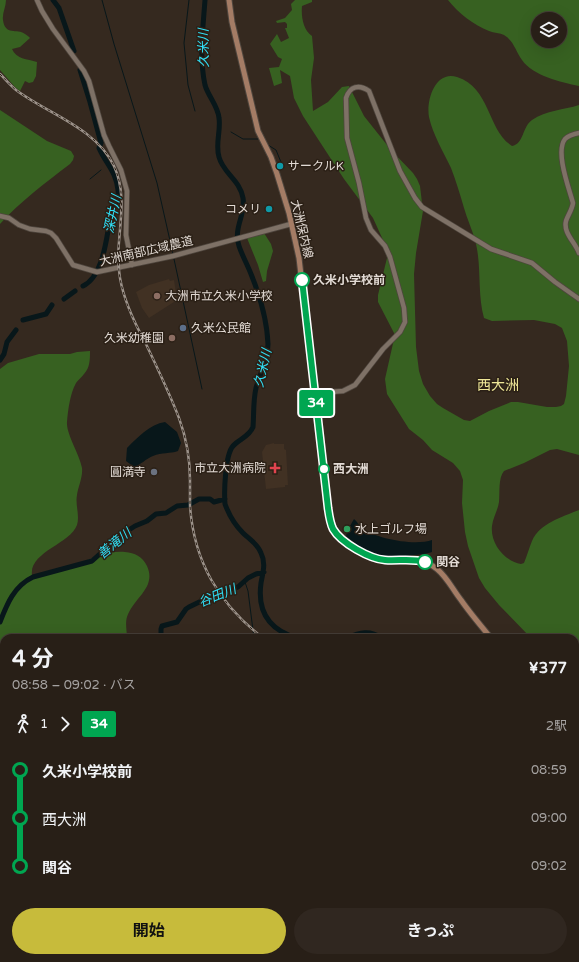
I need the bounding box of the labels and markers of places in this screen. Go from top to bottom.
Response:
place label: サークルK [288,159,344,173]
marker: サークルK [275,161,285,171]
place label: コメリ [225,202,261,216]
marker: コメリ [264,204,274,214]
marker: 久米小学校前 [294,272,310,288]
place label: 久米小学校前 [313,273,385,287]
place label: 大洲市立久米小学校 [165,289,273,303]
marker: 大洲市立久米小学校 [152,291,162,301]
place label: 久米公民館 [191,321,251,335]
marker: 久米公民館 [178,323,188,333]
place label: 久米幼稚園 [104,331,164,345]
marker: 久米幼稚園 [167,333,177,343]
place label: 市立大洲病院 [194,461,266,475]
marker: 市立大洲病院 [269,462,281,474]
place label: 西大洲 [333,462,369,476]
marker: 西大洲 [318,463,330,475]
place label: 圓満寺 [110,465,146,479]
marker: 圓満寺 [149,467,159,477]
place label: 水上ゴルフ場 [355,522,427,536]
marker: 水上ゴルフ場 [342,524,352,534]
marker: 関谷 [417,554,433,570]
place label: 関谷 [436,555,460,569]

